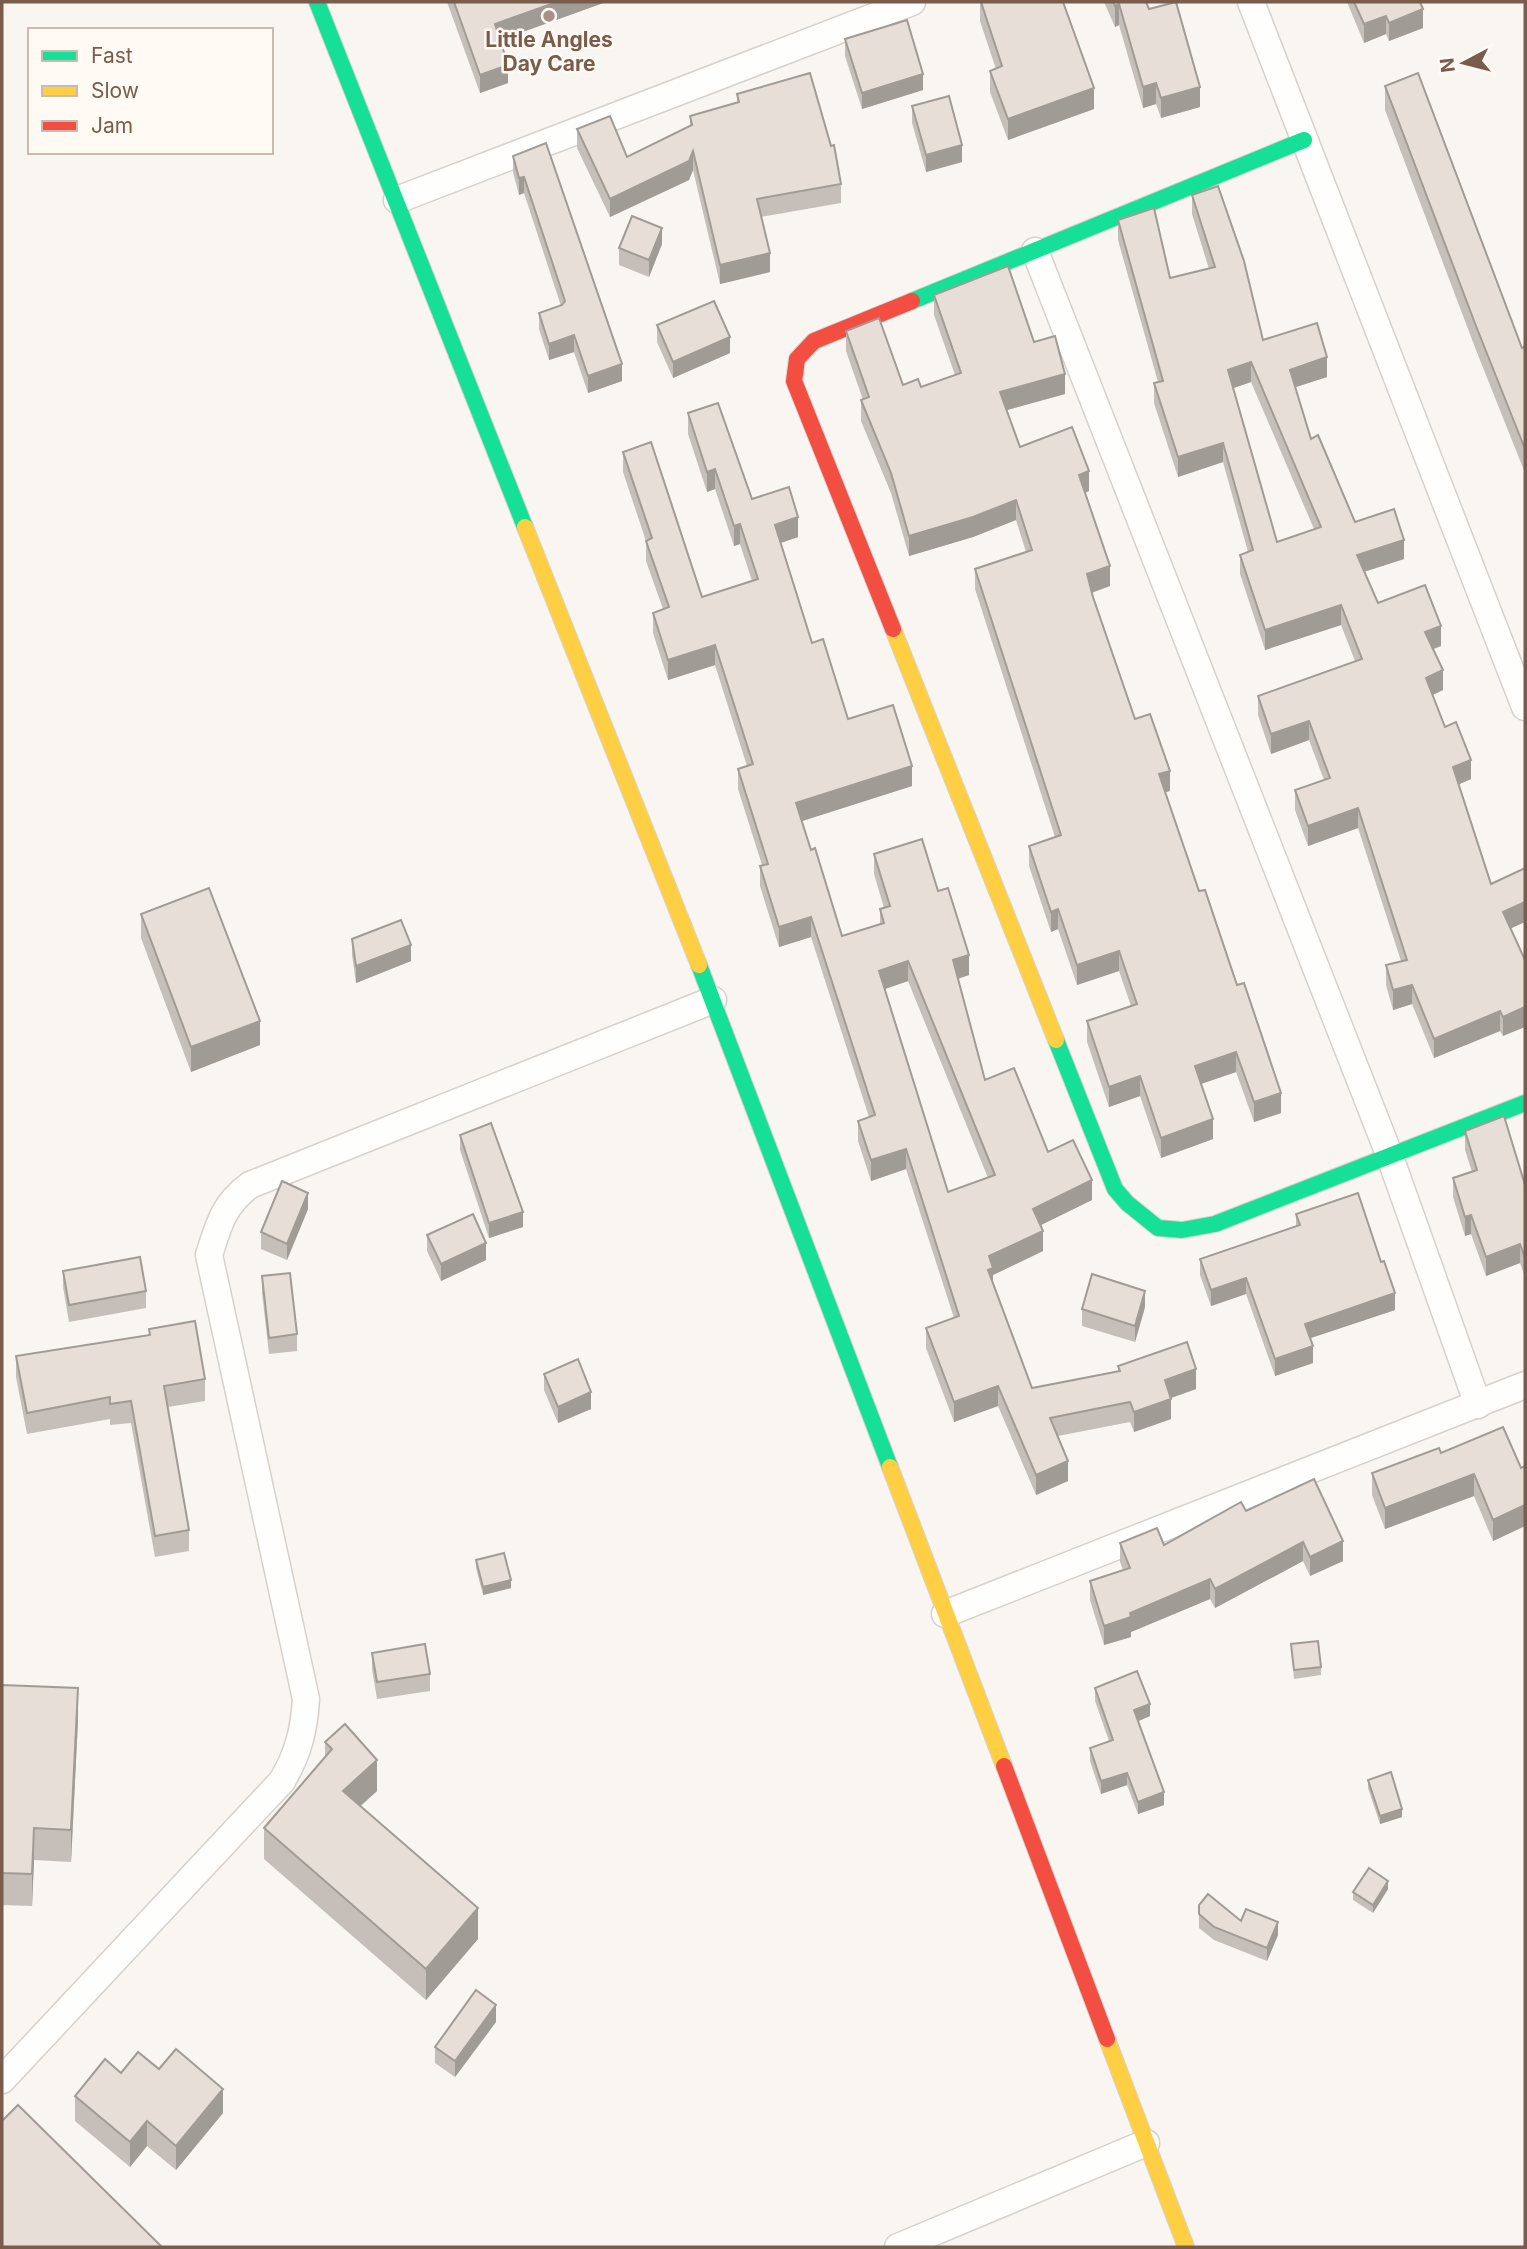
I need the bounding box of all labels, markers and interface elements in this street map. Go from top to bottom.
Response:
marker: Little Angles Day Care [541,8,557,24]
place label: Little Angles Day Care [485,27,613,76]
legend [28,28,273,154]
north arrow [1429,28,1499,98]
text: Fast [91,43,133,68]
text: N [1435,56,1460,74]
text: Slow [91,78,139,103]
text: Jam [91,113,133,138]

